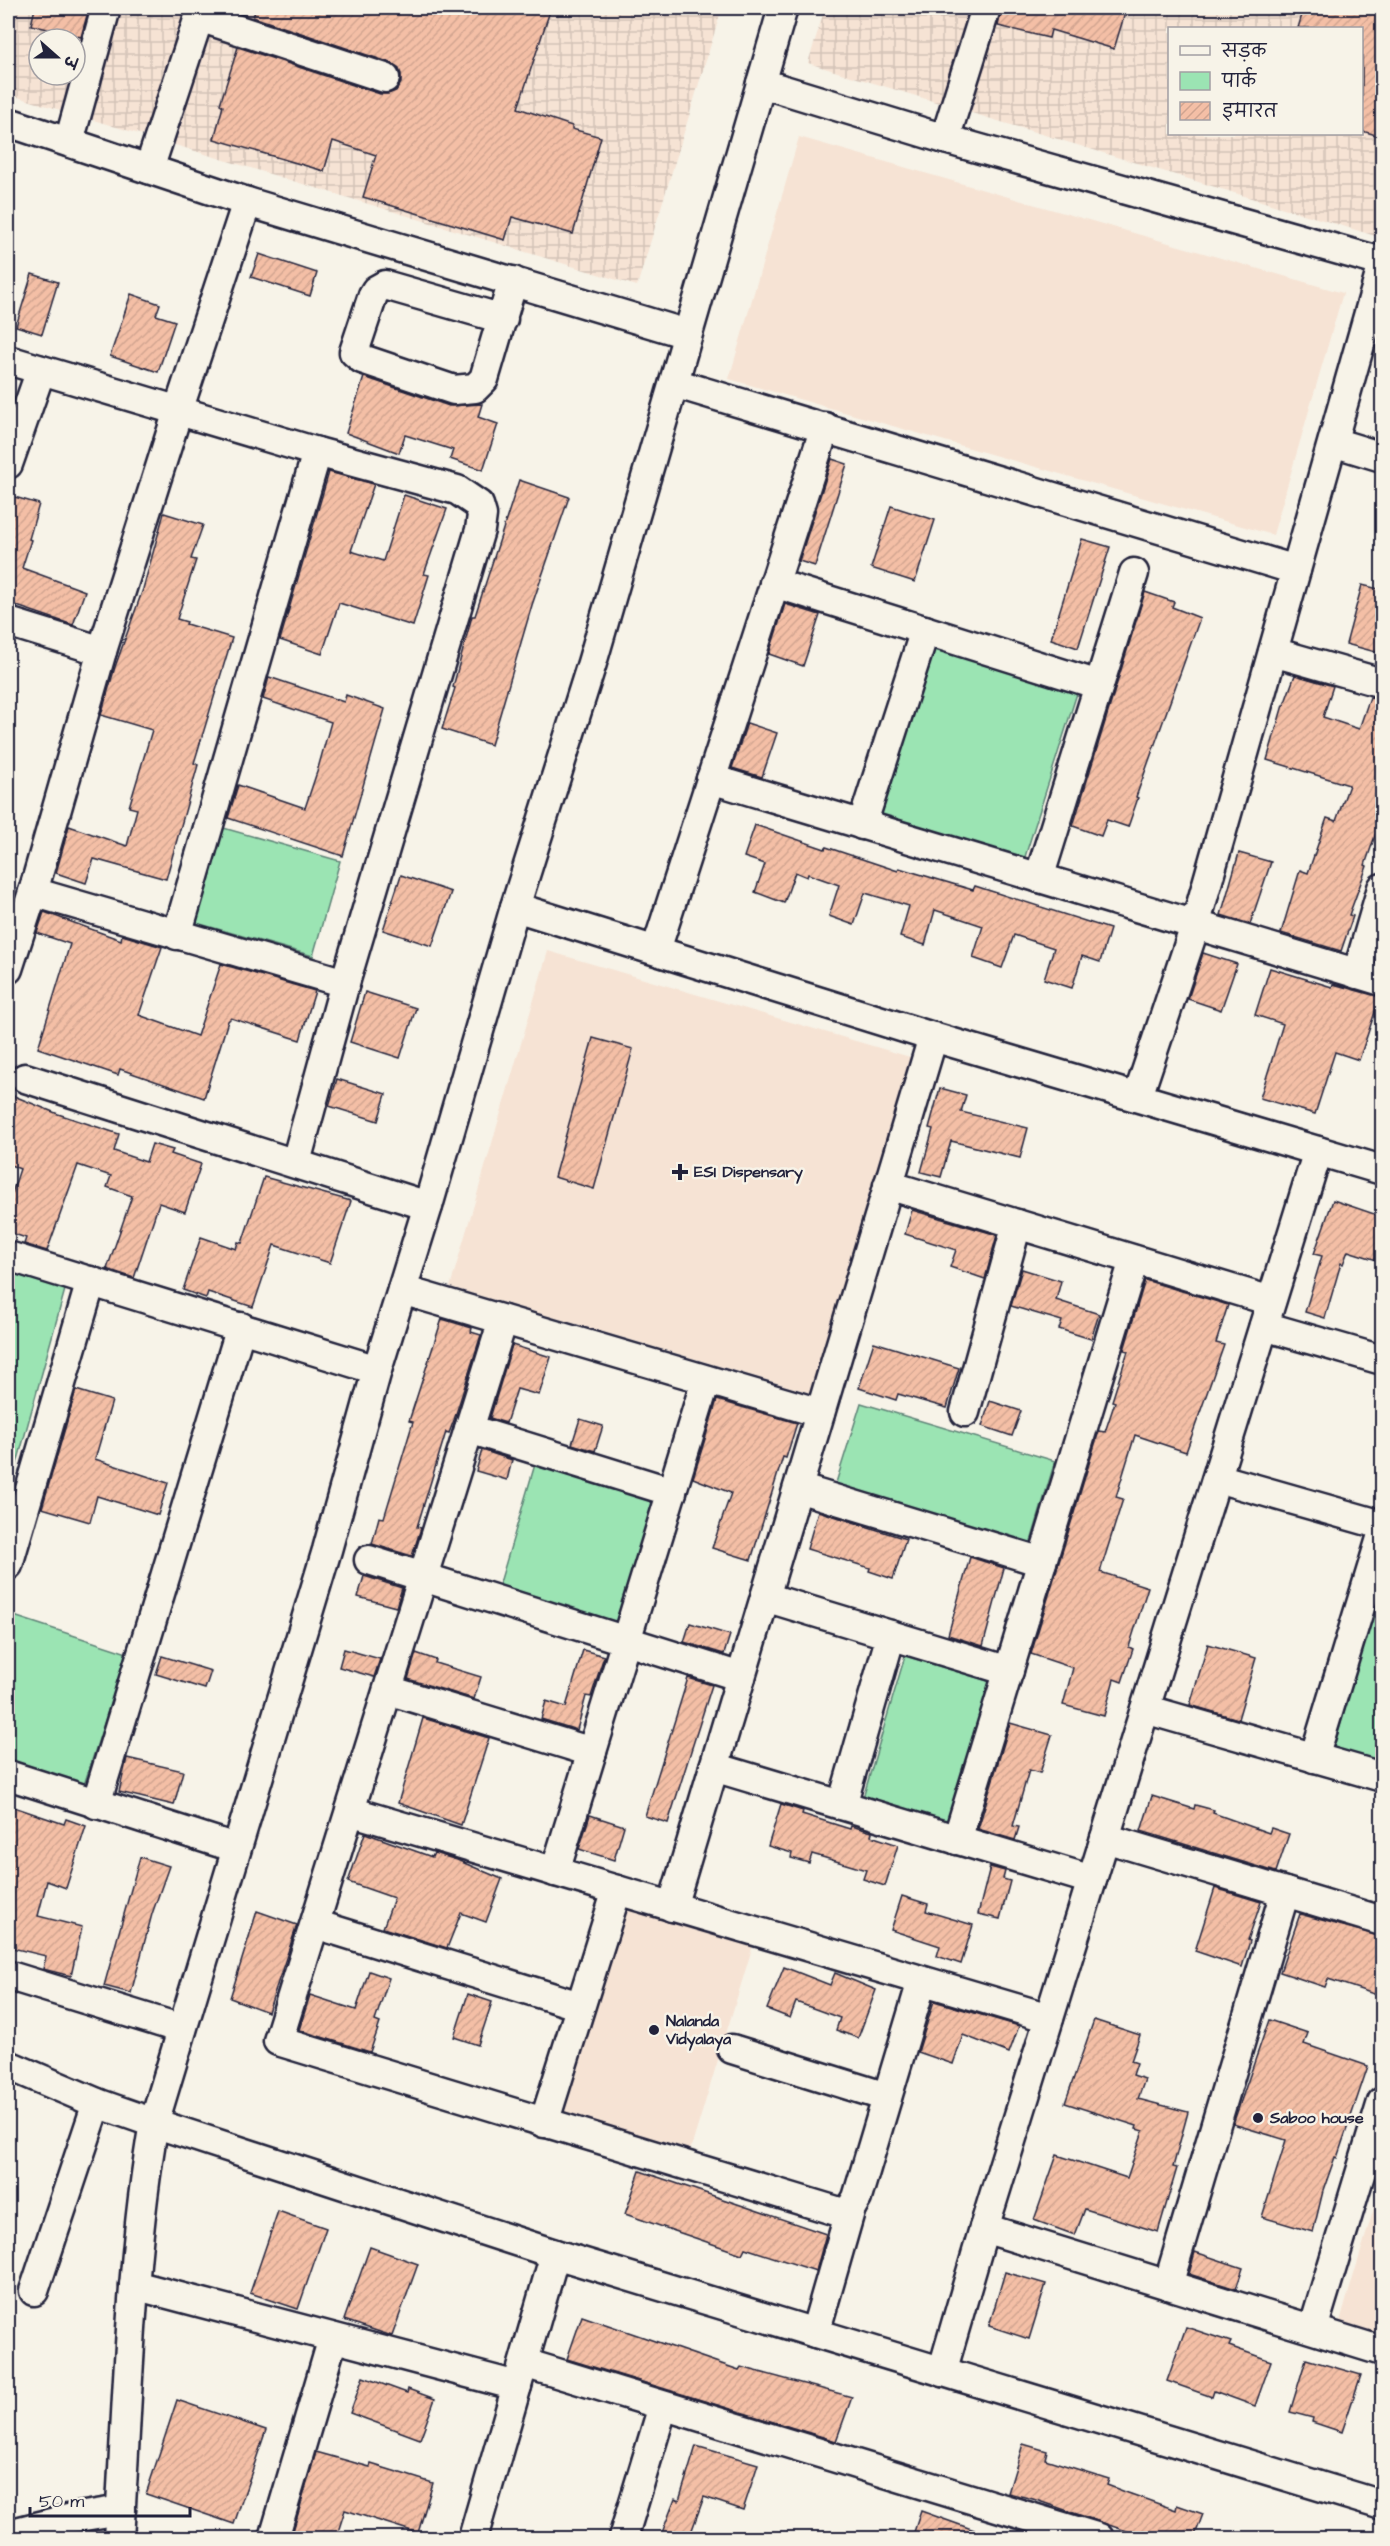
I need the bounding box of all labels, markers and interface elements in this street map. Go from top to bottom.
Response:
north arrow [27,27,87,87]
legend [1168,27,1363,135]
text: सड़क [1221,39,1267,64]
text: उ [57,51,83,72]
text: पार्क [1221,67,1257,94]
text: इमारत [1222,99,1278,124]
place label: ESI Dispensary [694,1161,803,1184]
marker: ESI Dispensary [671,1163,689,1181]
place label: Nalanda Vidyalaya [665,2010,732,2051]
marker: Nalanda Vidyalaya [647,2023,661,2037]
place label: Saboo house [1269,2107,1364,2129]
marker: Saboo house [1251,2111,1265,2125]
scale bar [30,2480,190,2518]
text: 50 m [39,2489,84,2514]

